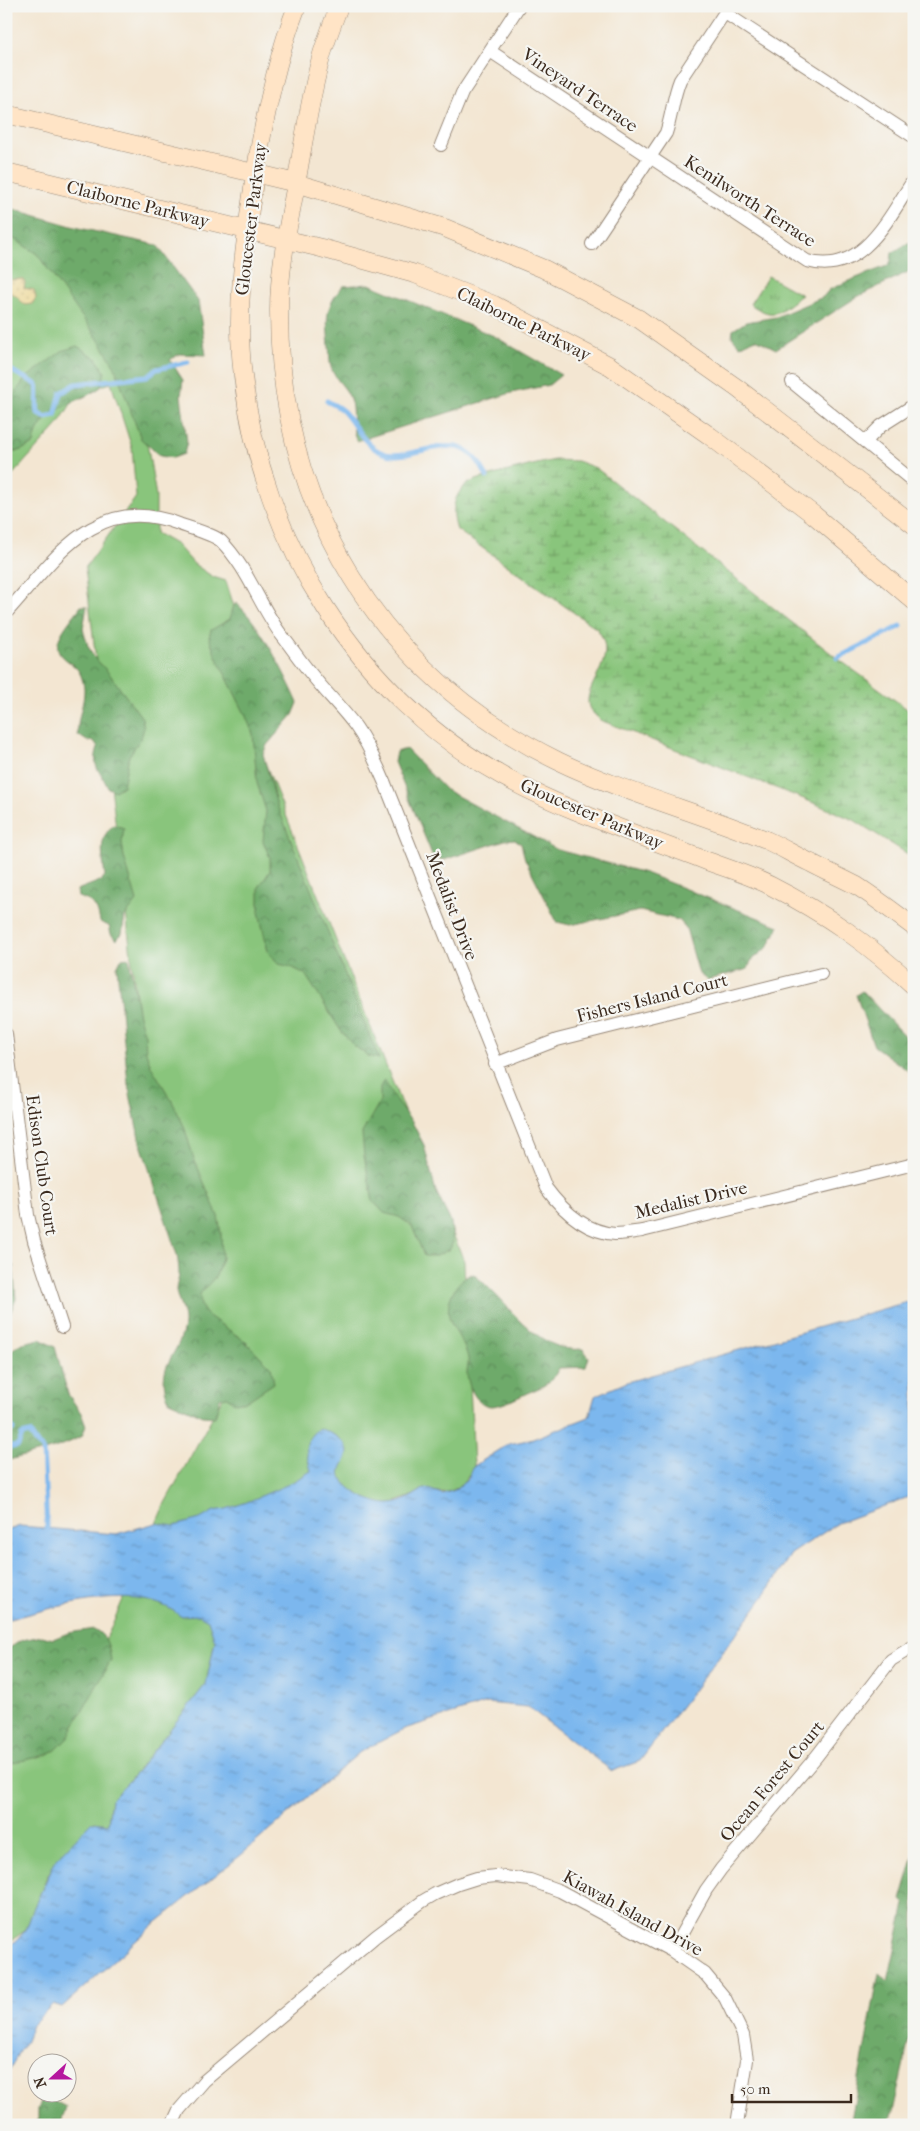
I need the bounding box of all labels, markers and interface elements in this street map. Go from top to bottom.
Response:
street label: Vineyard Terrace [517,43,642,137]
street label: Gloucester Parkway [232,140,271,297]
street label: Kenilworth Terrace [680,151,819,252]
street label: Claiborne Parkway [64,177,213,233]
street label: Claiborne Parkway [453,283,595,367]
street label: Gloucester Parkway [517,775,668,855]
street label: Medalist Drive [421,849,482,963]
street label: Fishers Island Court [574,969,730,1027]
street label: Edison Club Court [21,1093,62,1237]
street label: Medalist Drive [633,1177,749,1224]
street label: Ocean Forest Court [716,1716,829,1846]
street label: Kiawah Island Drive [559,1866,706,1961]
north arrow [28,2054,78,2104]
scale bar [732,2071,851,2103]
text: N [30,2074,50,2090]
text: 50 m [740,2080,771,2098]

